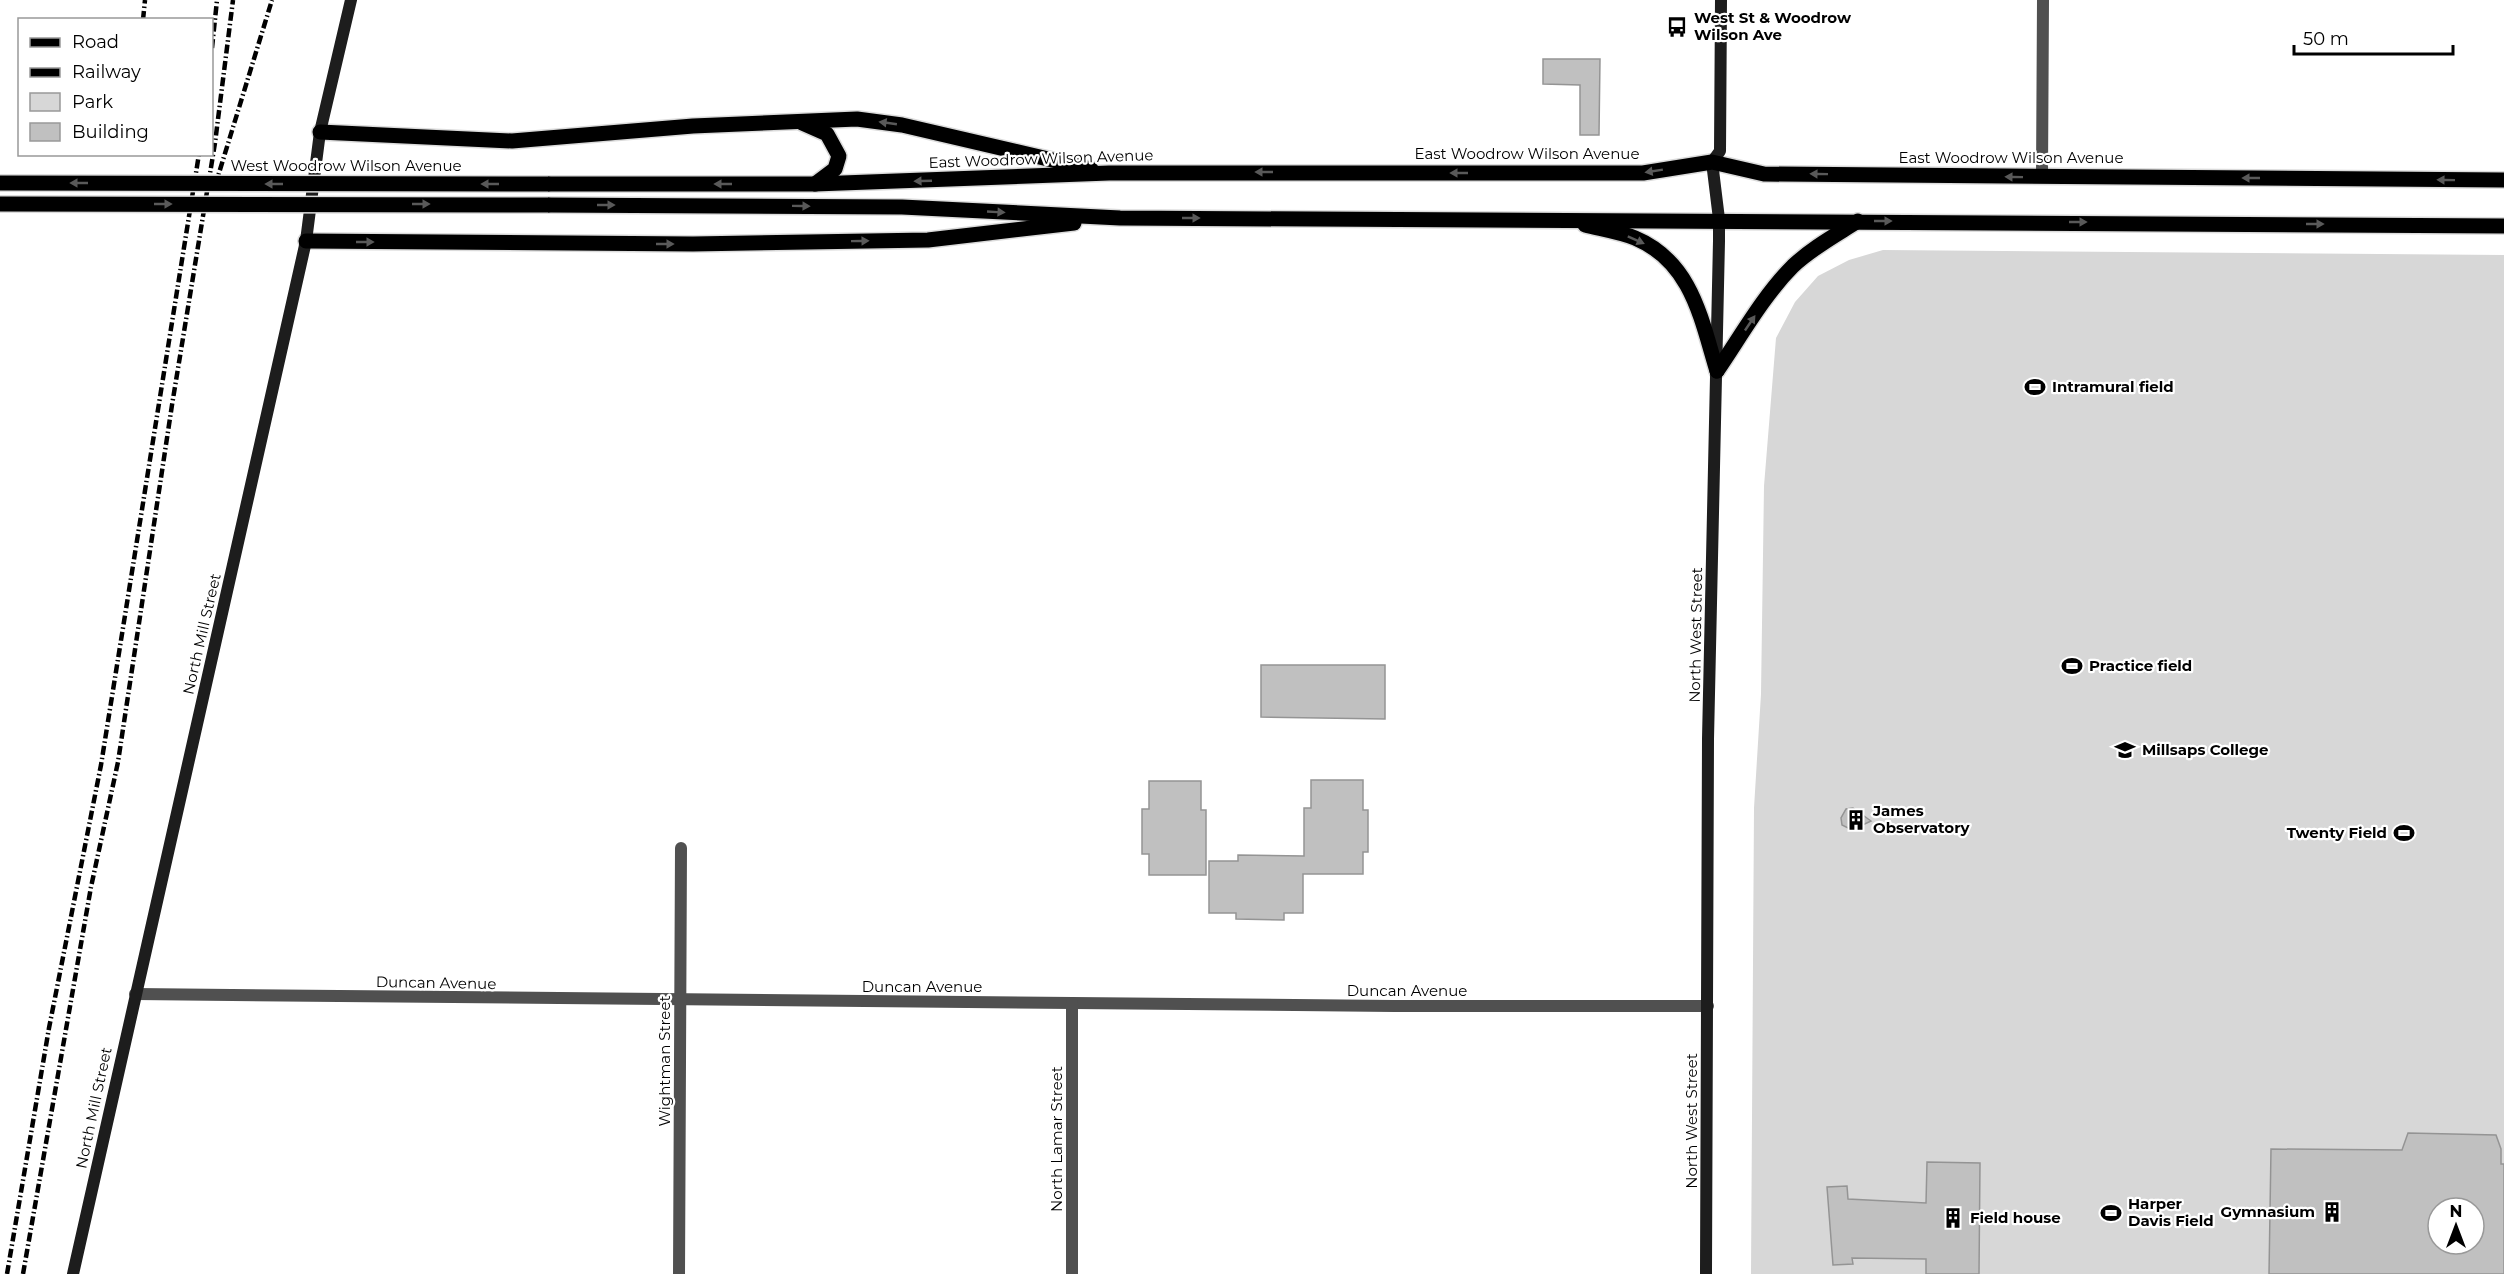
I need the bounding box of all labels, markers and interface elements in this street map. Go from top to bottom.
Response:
place label: West St & Woodrow Wilson Ave [1694,8,1852,44]
bus stop icon: West St & Woodrow Wilson Ave [1665,15,1689,39]
legend [18,18,213,156]
scale bar [2294,18,2453,56]
text: 50 m [2303,28,2349,50]
text: Road [72,31,119,53]
text: Railway [72,61,141,83]
text: Park [72,91,113,113]
one-way arrow [879,118,898,127]
text: Building [72,121,149,143]
street label: East Woodrow Wilson Avenue [1415,144,1639,163]
street label: East Woodrow Wilson Avenue [928,145,1154,172]
street label: East Woodrow Wilson Avenue [1899,148,2123,167]
street label: West Woodrow Wilson Avenue [230,156,462,175]
one-way arrow [1255,167,1274,177]
one-way arrow [1645,167,1664,176]
one-way arrow [1450,168,1469,178]
one-way arrow [1809,170,1828,179]
one-way arrow [2004,172,2023,182]
one-way arrow [2241,173,2260,183]
one-way arrow [2436,175,2455,185]
one-way arrow [913,176,932,185]
one-way arrow [69,178,88,188]
one-way arrow [264,179,283,189]
one-way arrow [480,179,499,189]
one-way arrow [713,179,732,189]
one-way arrow [154,199,173,209]
one-way arrow [412,199,431,209]
one-way arrow [597,200,616,210]
one-way arrow [792,201,811,210]
one-way arrow [987,207,1006,216]
one-way arrow [1182,213,1201,223]
one-way arrow [1873,216,1892,226]
one-way arrow [2068,217,2087,227]
one-way arrow [2305,219,2324,229]
one-way arrow [1627,235,1645,245]
one-way arrow [850,236,869,246]
one-way arrow [355,237,374,246]
one-way arrow [655,239,674,249]
one-way arrow [1744,315,1756,331]
sports icon: Intramural field [2023,375,2047,399]
place label: Intramural field [2052,377,2174,396]
street label: North West Street [1685,567,1706,703]
street label: North Mill Street [178,571,225,696]
sports icon: Practice field [2060,654,2084,678]
place label: Practice field [2089,656,2192,675]
school or university icon: Millsaps College [2113,738,2137,762]
place label: Millsaps College [2142,740,2269,759]
place label: James Observatory [1872,801,1971,837]
building icon: James Observatory [1844,808,1868,832]
sports icon: Twenty Field [2392,821,2416,845]
place label: Twenty Field [2287,823,2387,842]
street label: Duncan Avenue [376,972,496,993]
street label: Duncan Avenue [862,977,982,996]
street label: Duncan Avenue [1347,981,1467,1000]
street label: Wightman Street [655,995,674,1127]
street label: North Mill Street [71,1045,116,1170]
street label: North West Street [1682,1053,1701,1189]
street label: North Lamar Street [1047,1066,1066,1212]
place label: Harper Davis Field [2128,1194,2214,1230]
north arrow [2426,1196,2486,1256]
building icon: Gymnasium [2320,1200,2344,1224]
sports icon: Harper Davis Field [2099,1201,2123,1225]
place label: Gymnasium [2221,1202,2315,1221]
text: N [2450,1202,2462,1221]
building icon: Field house [1941,1206,1965,1230]
place label: Field house [1970,1208,2061,1227]

